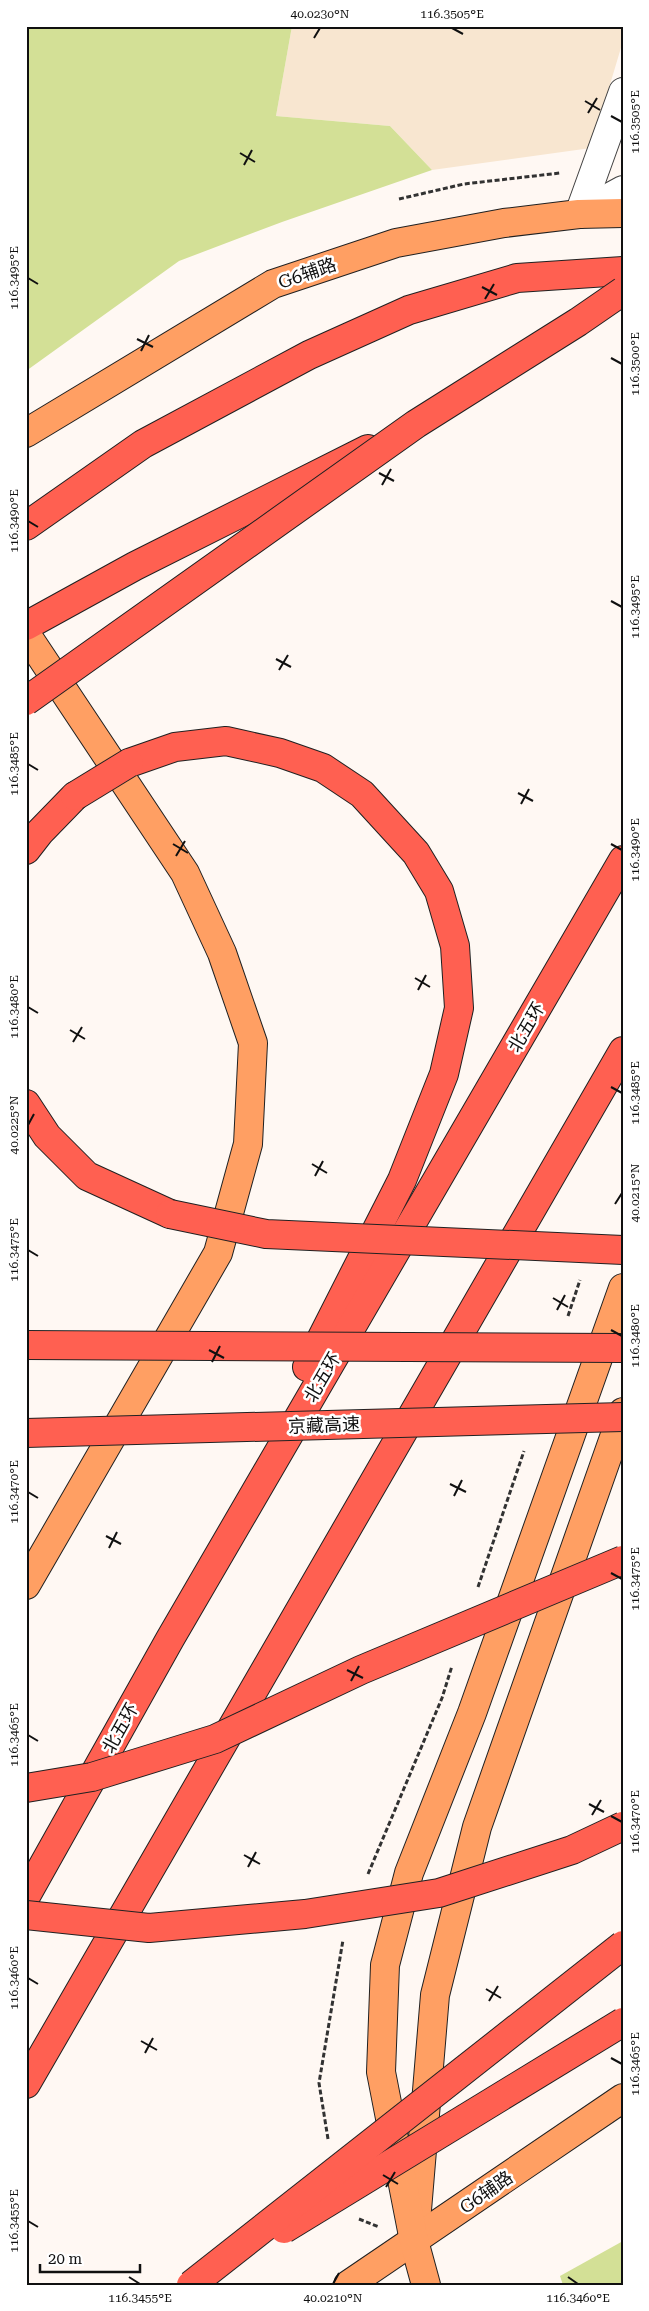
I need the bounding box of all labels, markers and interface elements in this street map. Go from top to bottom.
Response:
text: 40.0230°N [291,7,350,21]
text: 116.3505°E [420,7,484,21]
text: 116.3505°E [628,90,642,154]
text: 116.3495°E [7,246,21,310]
street label: G6辅路 [275,253,339,293]
text: 116.3500°E [628,332,642,396]
text: 116.3490°E [7,489,21,553]
text: 116.3495°E [628,575,642,639]
text: 116.3485°E [7,732,21,796]
text: 116.3490°E [628,818,642,882]
text: 116.3480°E [7,975,21,1039]
street label: 北五环 [503,998,549,1056]
text: 116.3485°E [628,1061,642,1125]
text: 40.0225°N [7,1095,21,1154]
text: 40.0215°N [628,1163,642,1222]
text: 116.3475°E [7,1218,21,1282]
text: 116.3480°E [628,1304,642,1368]
street label: 北五环 [299,1348,345,1406]
street label: 京藏高速 [288,1413,360,1437]
text: 116.3470°E [7,1460,21,1524]
text: 116.3475°E [628,1547,642,1611]
street label: 北五环 [98,1699,142,1757]
text: 116.3465°E [7,1703,21,1767]
text: 116.3470°E [628,1790,642,1854]
text: 116.3460°E [7,1946,21,2010]
text: 116.3465°E [628,2032,642,2096]
street label: G6辅路 [455,2166,517,2218]
text: 116.3455°E [7,2189,21,2253]
scale bar [40,2241,140,2273]
text: 20 m [48,2250,83,2268]
text: 116.3455°E [108,2291,172,2305]
text: 40.0210°N [304,2291,363,2305]
text: 116.3460°E [546,2291,610,2305]

